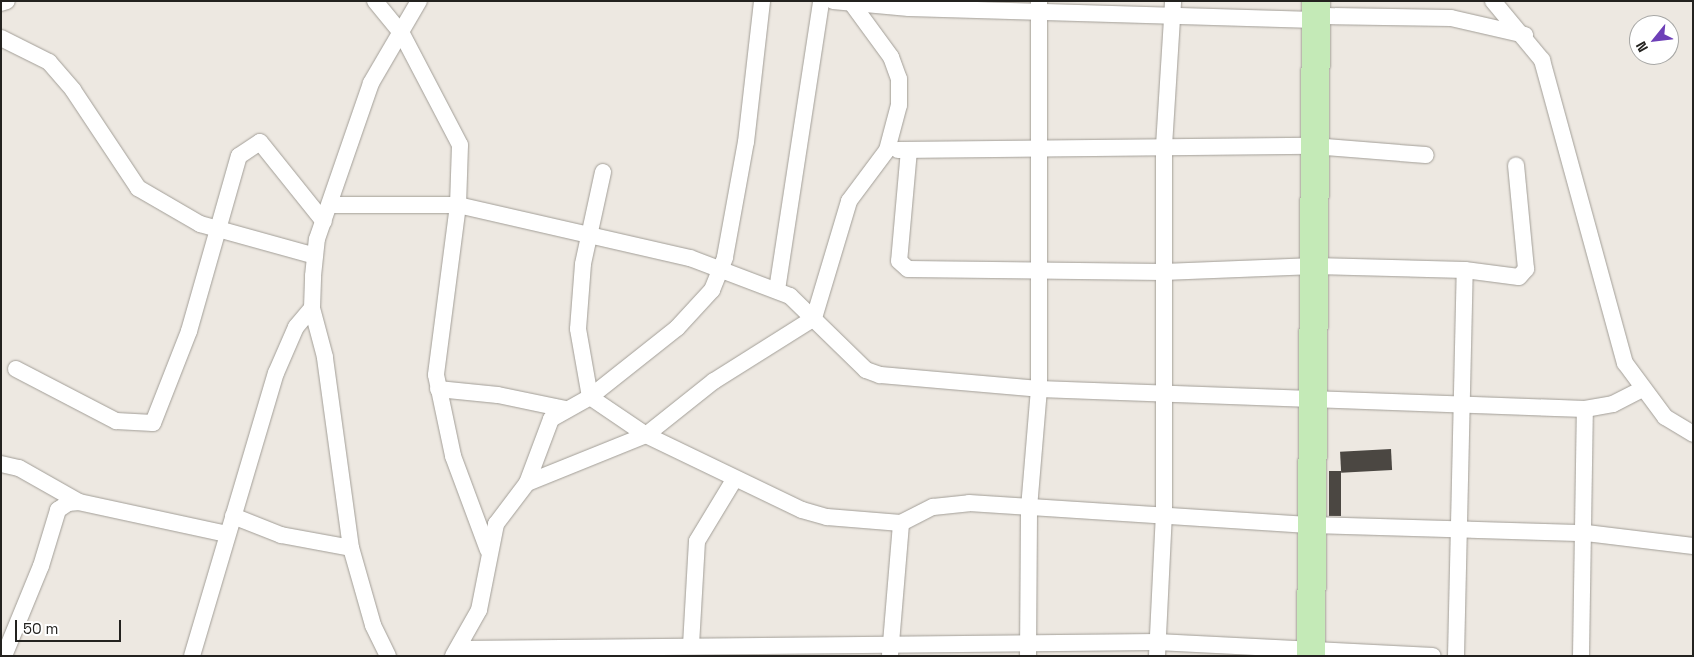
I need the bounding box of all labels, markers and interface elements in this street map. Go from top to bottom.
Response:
north arrow [1629,15,1679,65]
text: N [1632,38,1652,55]
scale bar [18,610,124,642]
text: 50 m [23,619,58,638]

